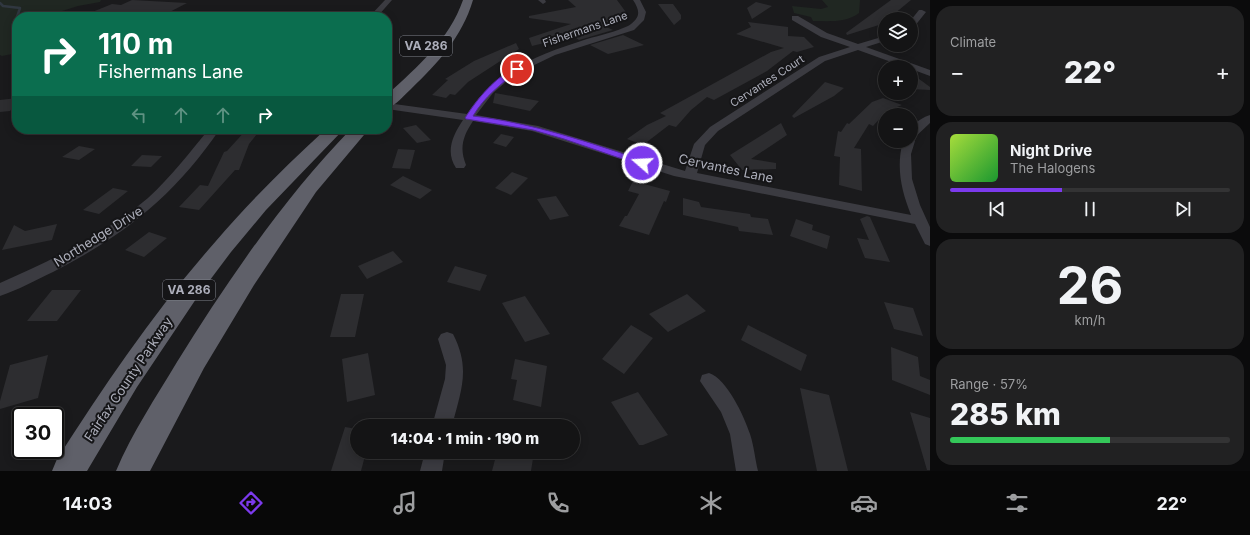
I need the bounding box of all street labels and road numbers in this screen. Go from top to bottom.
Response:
street label: Fishermans Lane [541,8,629,50]
road number: VA 286 [400,36,452,56]
street label: Cervantes Court [727,52,807,110]
street label: Cervantes Lane [677,150,775,186]
street label: Northedge Drive [51,202,145,270]
road number: VA 286 [163,280,215,300]
street label: Fairfax County Parkway [80,314,176,444]

